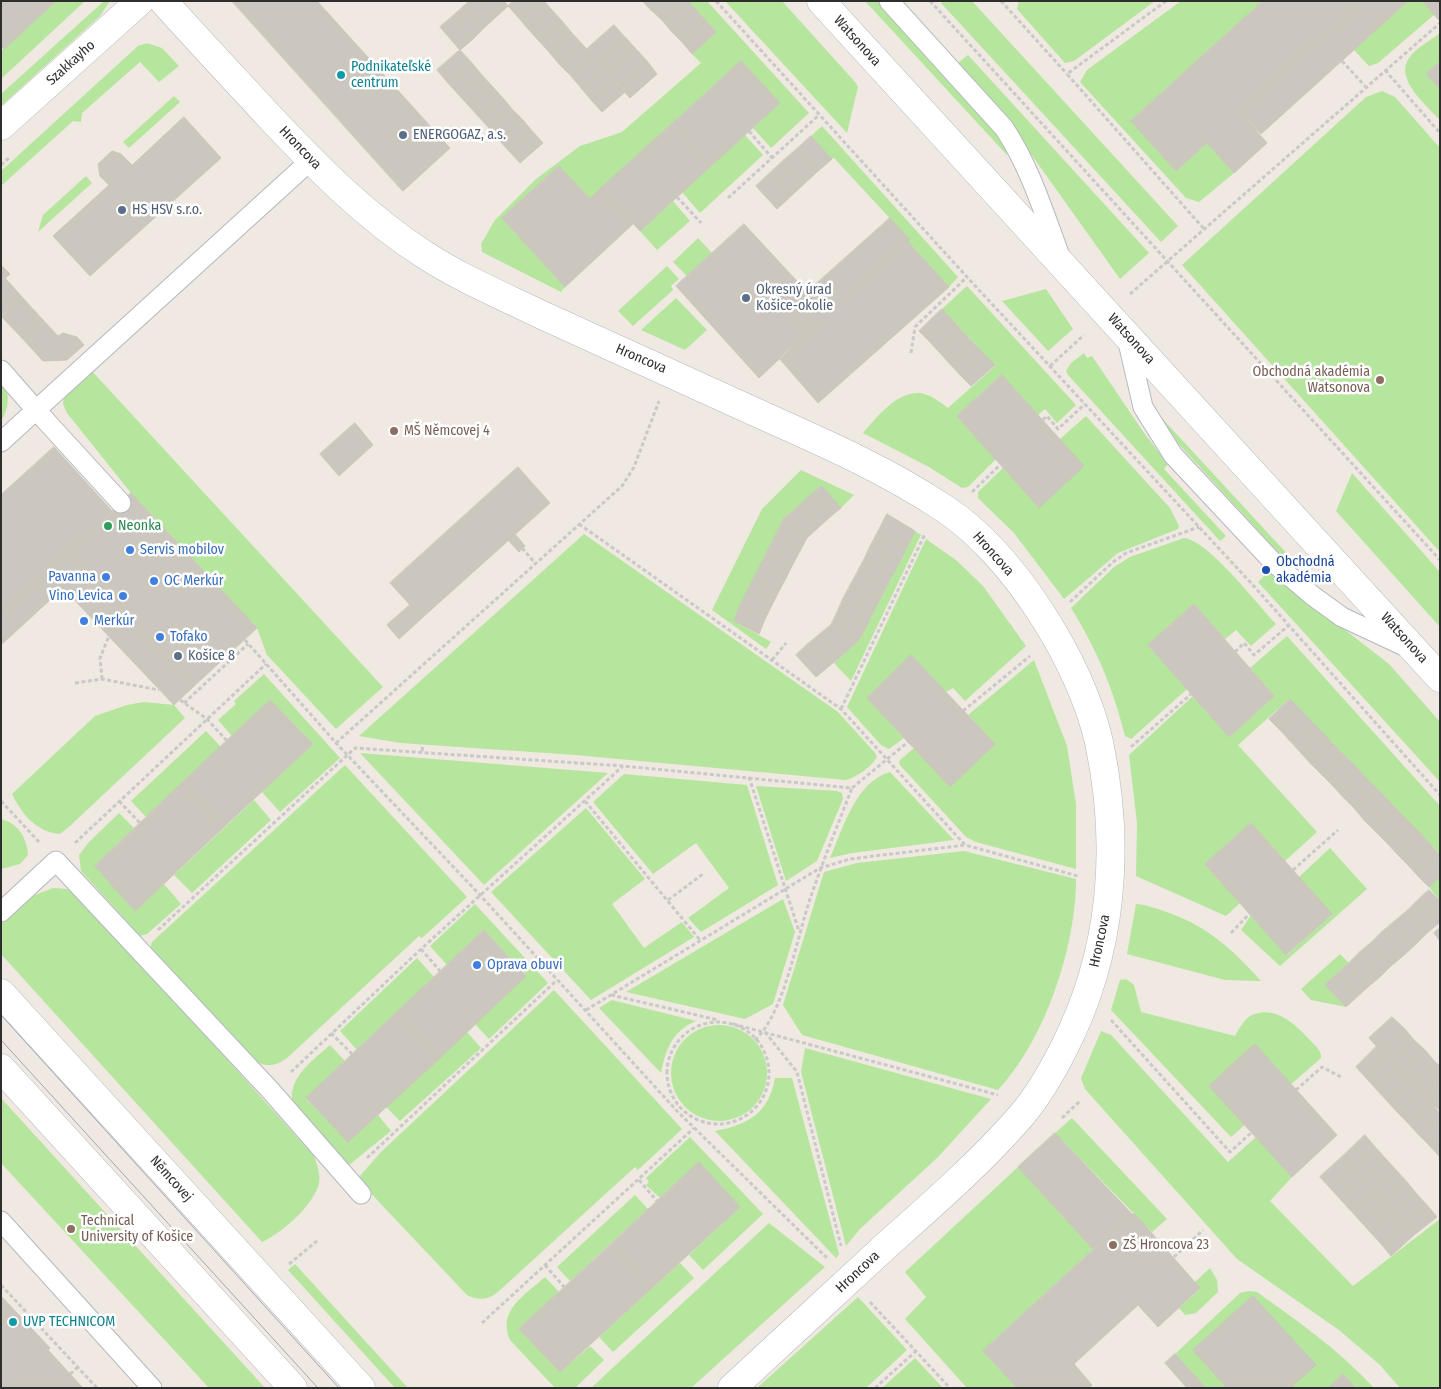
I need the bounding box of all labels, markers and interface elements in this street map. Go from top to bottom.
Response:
street label: Watsonova [830,12,884,70]
street label: Szakkayho [43,37,99,89]
place label: Podnikateľské centrum [351,59,431,92]
marker: Podnikateľské centrum [335,69,347,81]
street label: Hroncova [275,123,325,173]
place label: ENERGOGAZ, a.s. [413,127,506,143]
marker: ENERGOGAZ, a.s. [397,129,409,141]
place label: HS HSV s.r.o. [132,202,202,218]
marker: HS HSV s.r.o. [116,204,128,216]
place label: Okresný úrad Košice-okolie [756,282,833,314]
marker: Okresný úrad Košice-okolie [740,292,752,304]
street label: Watsonova [1104,310,1158,368]
street label: Hroncova [613,341,669,377]
place label: Obchodná akadémia Watsonova [1252,364,1370,397]
marker: Obchodná akadémia Watsonova [1374,374,1386,386]
place label: MŠ Němcovej 4 [404,423,490,439]
marker: MŠ Němcovej 4 [388,425,400,437]
place label: Neonka [118,518,161,534]
marker: Neonka [102,520,114,532]
street label: Hroncova [969,528,1017,580]
place label: Servis mobilov [140,542,224,558]
marker: Servis mobilov [124,544,136,556]
place label: Obchodná akadémia [1276,554,1335,586]
marker: Obchodná akadémia [1260,564,1272,576]
place label: Pavanna [48,569,96,585]
marker: Pavanna [100,571,112,583]
place label: OC Merkúr [164,573,224,589]
marker: OC Merkúr [148,575,160,587]
place label: Vino Levica [49,588,113,604]
marker: Vino Levica [117,590,129,602]
street label: Watsonova [1377,609,1431,667]
place label: Merkúr [94,613,134,629]
marker: Merkúr [78,615,90,627]
place label: Tofako [170,629,208,645]
marker: Tofako [154,631,166,643]
place label: Košice 8 [188,648,235,664]
marker: Košice 8 [172,650,184,662]
street label: Hroncova [1086,913,1114,969]
place label: Oprava obuvi [487,957,562,973]
marker: Oprava obuvi [471,959,483,971]
street label: Němcovej [146,1153,196,1205]
place label: Technical University of Košice [81,1213,193,1246]
marker: Technical University of Košice [65,1223,77,1235]
place label: ZŠ Hroncova 23 [1123,1237,1209,1253]
marker: ZŠ Hroncova 23 [1107,1239,1119,1251]
street label: Hroncova [833,1248,883,1296]
place label: UVP TECHNICOM [23,1314,115,1330]
marker: UVP TECHNICOM [7,1316,19,1328]

